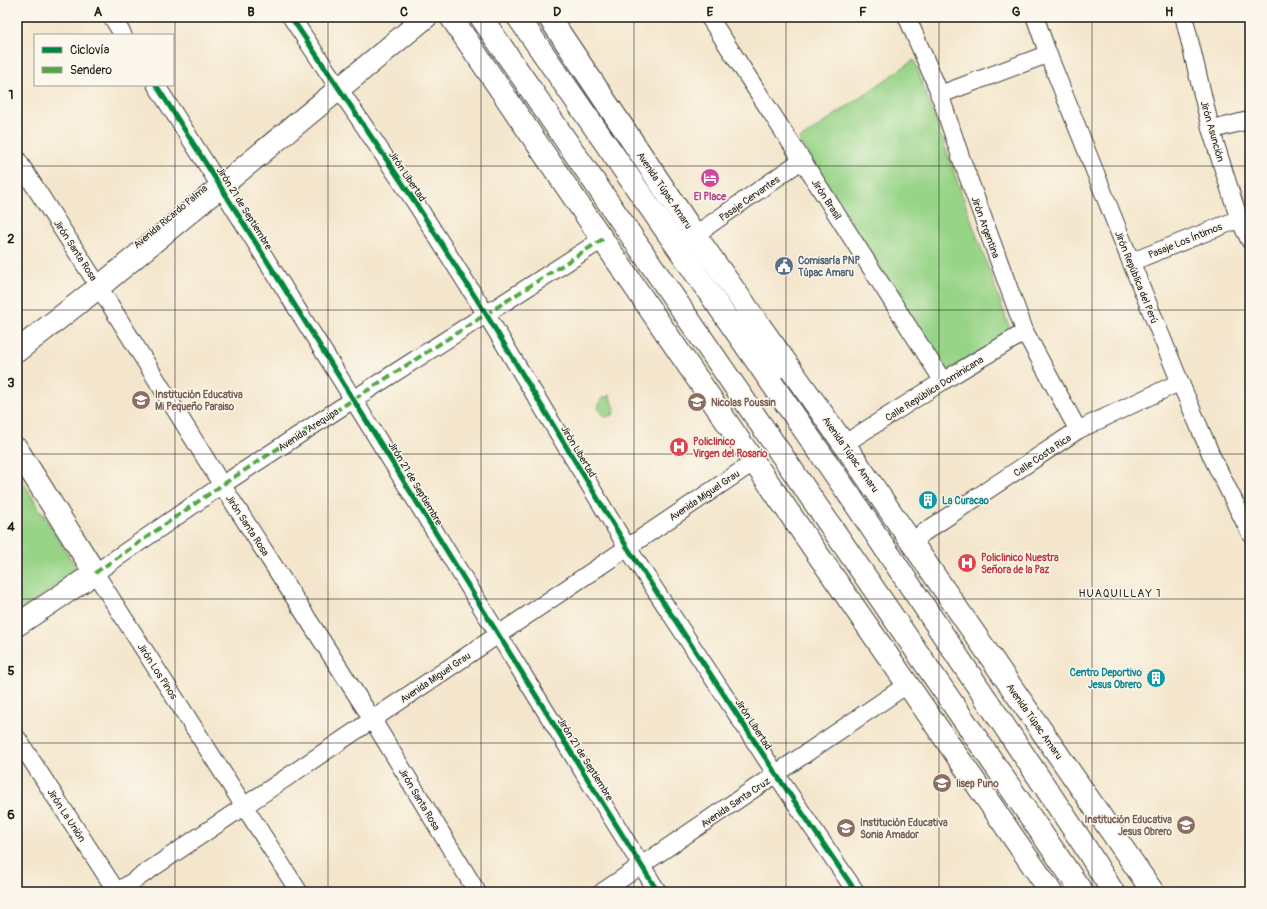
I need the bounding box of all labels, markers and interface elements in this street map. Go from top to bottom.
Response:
text: A [94,4,103,20]
text: B [247,4,255,20]
text: C [400,4,408,20]
text: D [553,4,561,20]
text: E [707,4,714,20]
text: F [859,4,867,20]
text: G [1012,4,1021,20]
text: H [1165,4,1173,20]
legend [34,34,174,86]
text: Ciclovía [70,43,110,58]
text: Sendero [70,63,112,78]
text: 1 [8,87,14,103]
street label: Jirón Asunción [1198,99,1227,163]
street label: Jirón Libertad [386,149,428,204]
street label: Avenida Túpac Amaru [634,150,694,231]
street label: Jirón 21 de Septiembre [214,165,275,252]
hotel icon: El Place [699,167,721,189]
street label: Pasaje Cervantes [717,173,782,224]
street label: Jirón Brasil [809,177,844,222]
street label: Avenida Ricardo Palma [131,182,210,251]
place label: El Place [694,191,727,203]
street label: Jirón Argentina [968,195,1002,260]
street label: Jirón Santa Rosa [51,218,100,284]
street label: Pasaje Los Íntimos [1146,220,1225,261]
street label: Jirón República del Perú [1112,229,1160,325]
text: 2 [7,231,15,247]
public building icon: Comisaría PNP Túpac Amaru [773,255,795,277]
place label: Comisaría PNP Túpac Amaru [797,255,860,279]
street label: Calle República Dominicana [883,354,986,424]
text: 3 [7,375,15,391]
school or university icon: Institución Educativa Mi Pequeño Paraiso [130,389,152,411]
place label: Institución Educativa Mi Pequeño Paraiso [155,389,243,413]
school or university icon: Nicolas Poussin [686,391,708,413]
place label: Nicolas Poussin [711,397,776,409]
street label: Avenida Arequipa [276,406,341,454]
street label: Avenida Túpac Amaru [819,414,881,495]
street label: Jirón Libertad [558,424,598,479]
street label: Calle Costa Rica [1011,432,1074,479]
hospital icon: Policlinico Virgen del Rosario [668,436,690,458]
place label: Policlinico Virgen del Rosario [693,436,768,460]
street label: Jirón 21 de Septiembre [385,440,445,528]
street label: Avenida Miguel Grau [667,468,742,524]
building icon: La Curacao [917,489,939,511]
street label: Jirón Santa Rosa [223,493,272,559]
place label: La Curacao [942,495,990,507]
text: 4 [7,519,15,535]
hospital icon: Policlinico Nuestra Señora de la Paz [956,552,978,574]
place label: Policlinico Nuestra Señora de la Paz [981,552,1059,576]
district label: HUAQUILLAY 1 [1078,587,1162,600]
street label: Jirón Los Pinos [135,641,180,702]
street label: Avenida Miguel Grau [398,650,473,706]
text: 5 [7,663,15,679]
place label: Centro Deportivo Jesus Obrero [1070,667,1143,691]
building icon: Centro Deportivo Jesus Obrero [1145,667,1167,689]
street label: Avenida Túpac Amaru [1003,681,1065,762]
street label: Jirón Libertad [732,697,774,752]
street label: Jirón 21 de Septiembre [555,716,616,803]
street label: Jirón Santa Rosa [396,766,443,833]
school or university icon: Iisep Puno [931,772,953,794]
street label: Avenida Santa Cruz [699,775,772,830]
place label: Iisep Puno [956,778,999,790]
street label: Jirón La Unión [44,787,88,845]
text: 6 [7,807,15,823]
place label: Institución Educativa Jesus Obrero [1084,814,1173,838]
school or university icon: Institución Educativa Jesus Obrero [1175,814,1197,836]
school or university icon: Institución Educativa Sonia Amador [835,817,857,839]
place label: Institución Educativa Sonia Amador [860,817,948,841]

